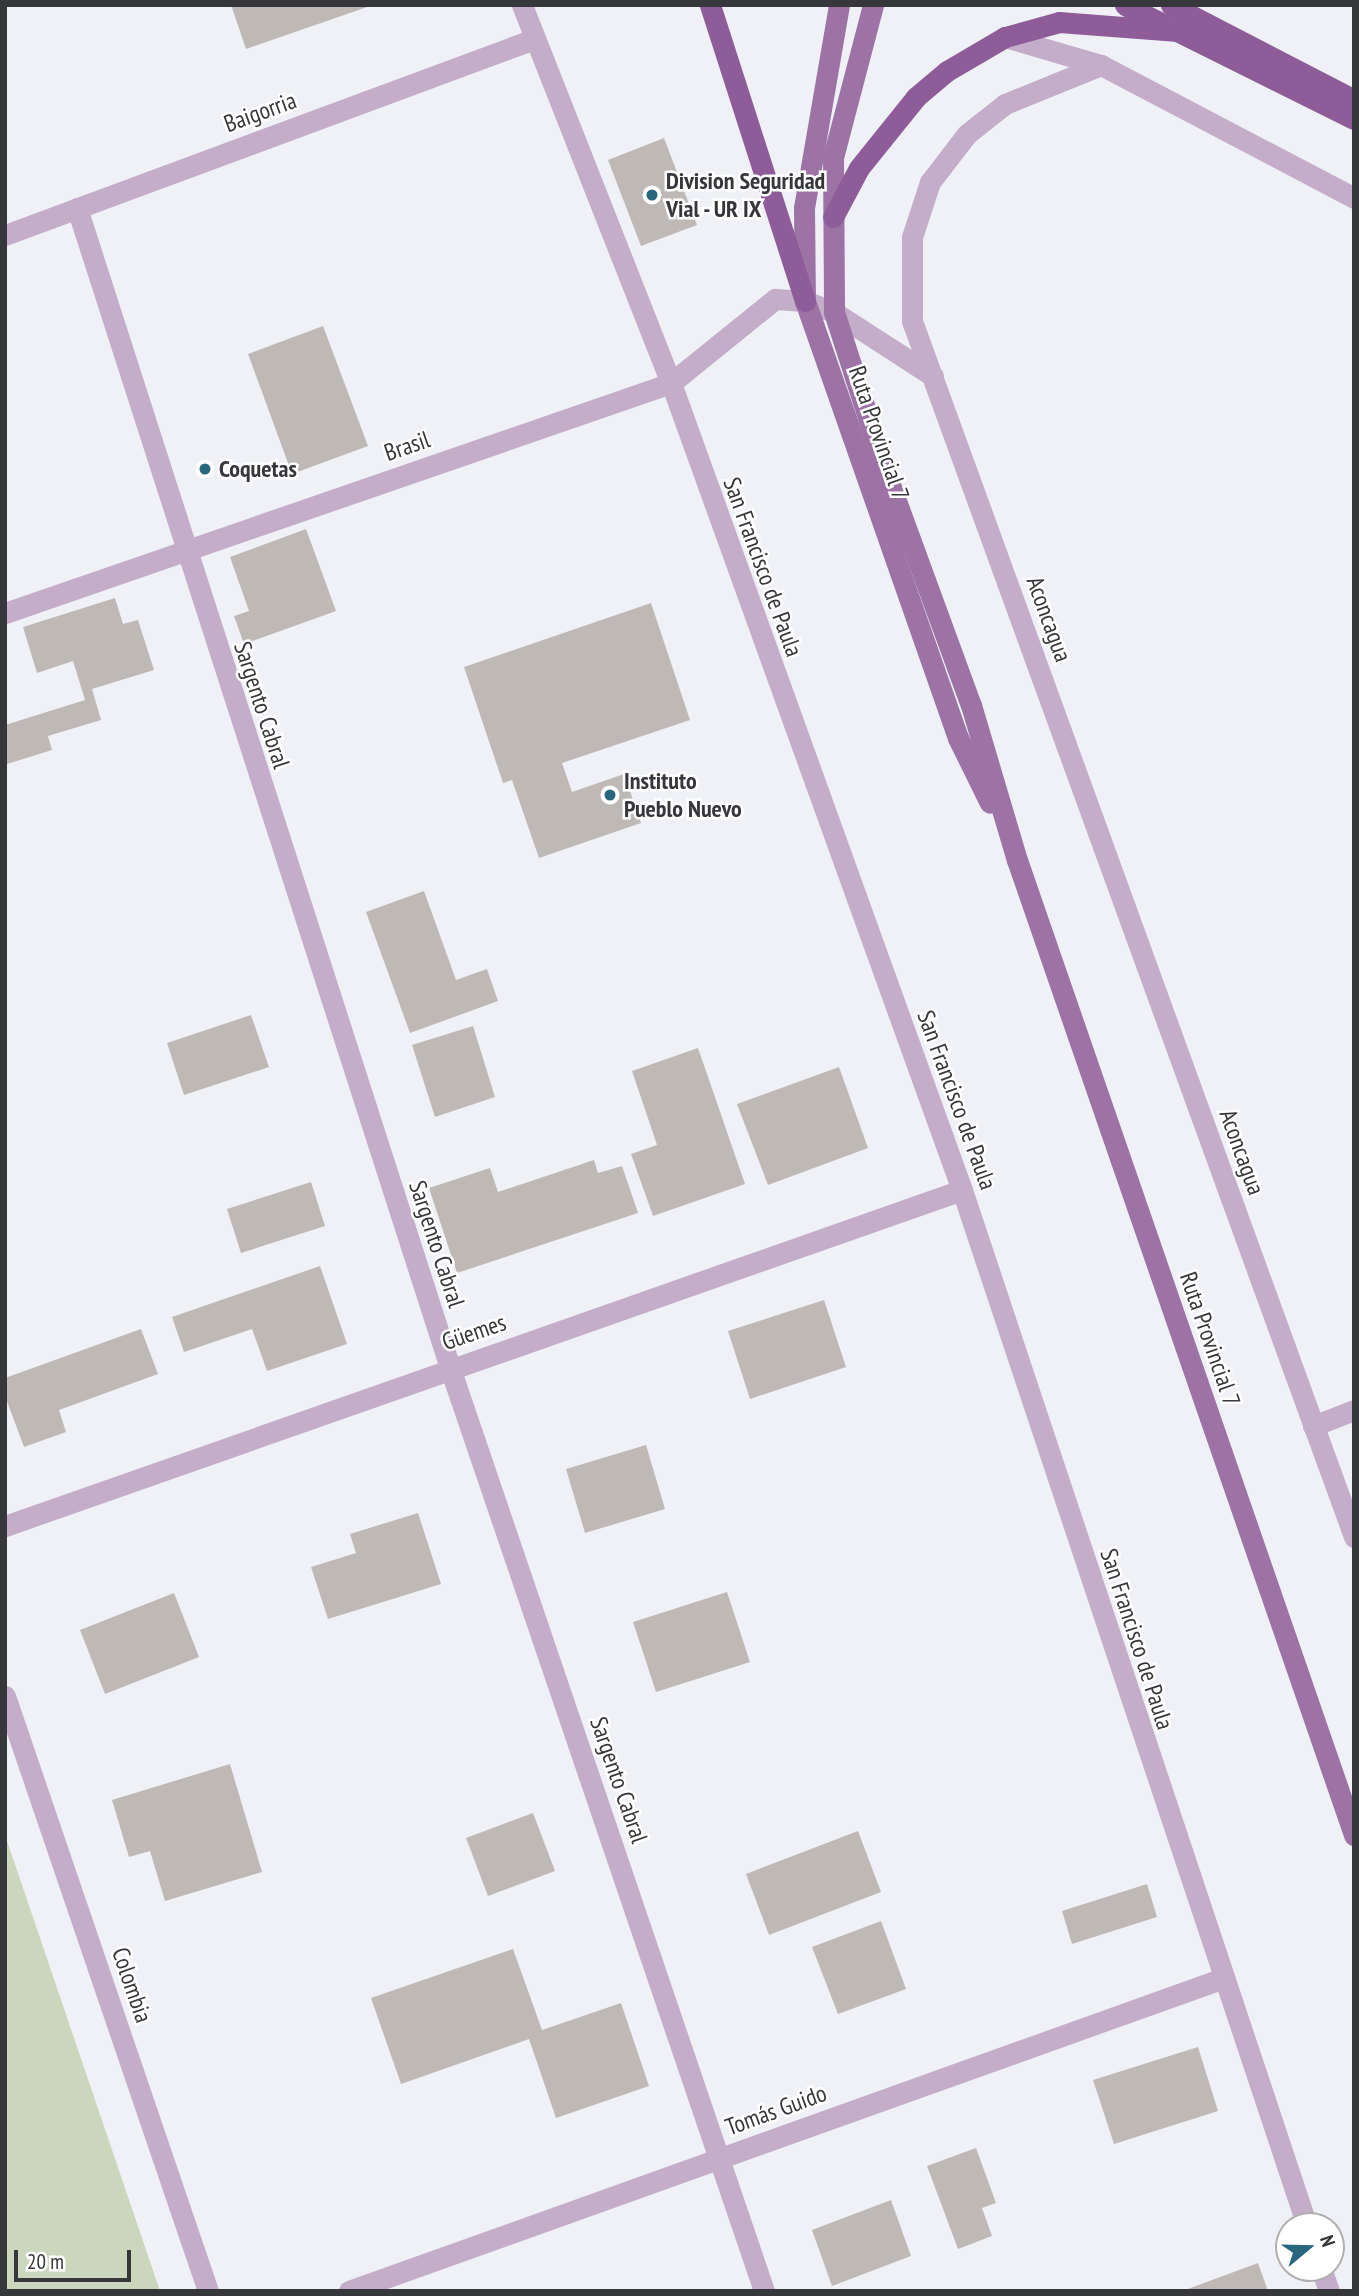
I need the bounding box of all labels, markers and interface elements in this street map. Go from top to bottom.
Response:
street label: Baigorria [220,86,300,138]
place label: Division Seguridad Vial - UR IX [666,167,825,223]
marker: Division Seguridad Vial - UR IX [644,187,660,203]
street label: Ruta Provincial 7 [843,362,915,504]
street label: Brasil [380,425,434,467]
place label: Coquetas [219,455,297,483]
marker: Coquetas [197,461,213,477]
street label: San Francisco de Paula [717,474,809,660]
street label: Aconcagua [1020,572,1078,666]
street label: Sargento Cabral [228,638,296,772]
place label: Instituto Pueblo Nuevo [624,767,742,823]
marker: Instituto Pueblo Nuevo [602,787,618,803]
street label: San Francisco de Paula [911,1007,1003,1193]
street label: Aconcagua [1213,1105,1271,1199]
street label: Sargento Cabral [403,1177,471,1311]
street label: Ruta Provincial 7 [1174,1268,1246,1410]
street label: Güemes [438,1308,510,1356]
street label: San Francisco de Paula [1094,1545,1180,1733]
street label: Sargento Cabral [584,1713,654,1847]
street label: Colombia [106,1944,158,2026]
street label: Tomás Guido [722,2078,830,2142]
north arrow [1275,2212,1345,2282]
text: N [1315,2232,1341,2250]
scale bar [18,2236,135,2280]
text: 20 m [27,2248,64,2275]

